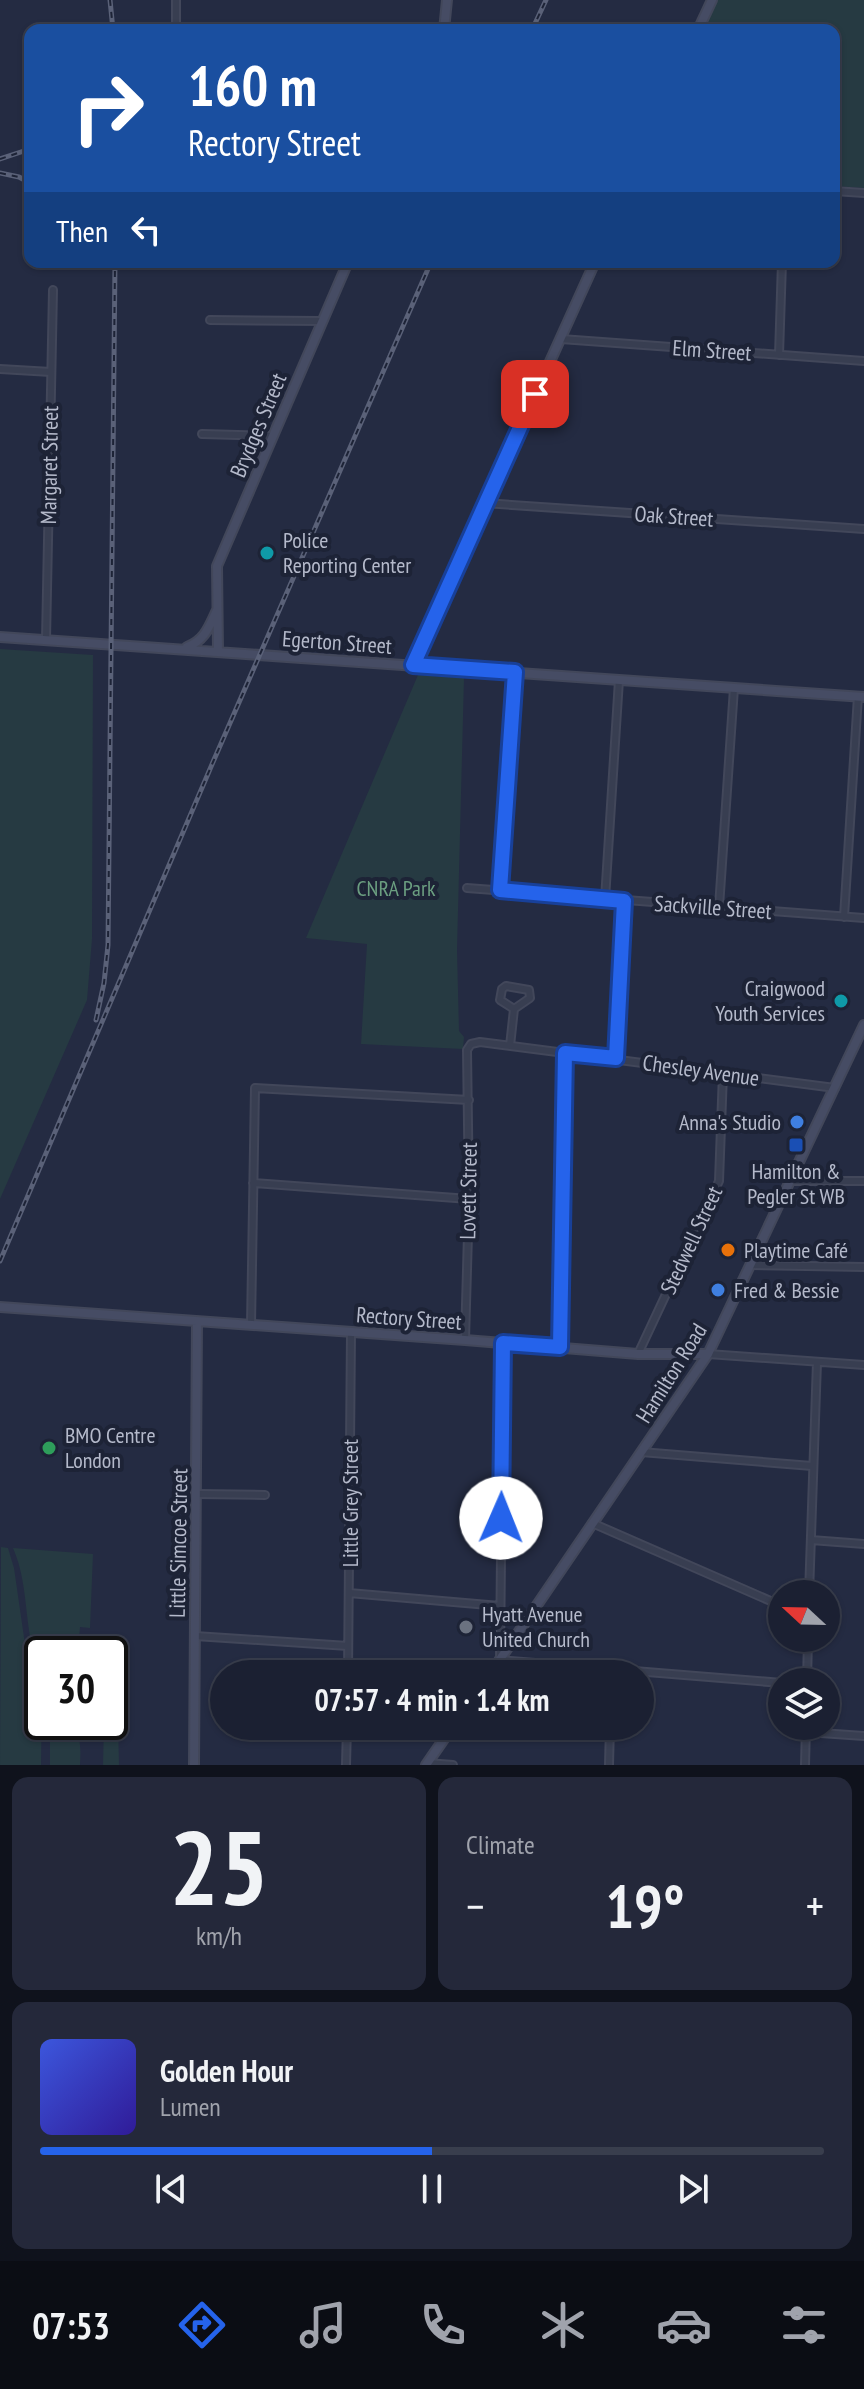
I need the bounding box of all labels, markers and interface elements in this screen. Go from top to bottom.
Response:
text: 160 m [188,49,317,121]
icon: right [56,56,160,160]
text: Rectory Street [188,119,361,166]
icon: left [124,208,168,252]
text: Then [56,211,108,250]
street label: Elm Street [672,333,752,367]
pin [501,360,569,428]
street label: Brydges Street [224,369,292,481]
icon: arrive [513,372,557,416]
street label: Margaret Street [34,406,64,524]
street label: Oak Street [634,499,714,533]
place label: Police Reporting Center [283,526,411,579]
marker: Police Reporting Center [258,544,276,562]
street label: Egerton Street [281,624,393,660]
park label: CNRA Park [356,874,436,902]
street label: Sackville Street [653,889,773,925]
place label: Craigwood Youth Services [715,974,825,1027]
marker: Craigwood Youth Services [832,992,850,1010]
street label: Chesley Avenue [641,1048,761,1092]
place label: Anna's Studio [679,1108,781,1136]
marker: Anna's Studio [788,1113,806,1131]
marker: Hamilton & Pegler St WB [787,1136,805,1154]
street label: Lovett Street [453,1142,483,1240]
place label: Hamilton & Pegler St WB [747,1157,845,1210]
street label: Stedwell Street [654,1181,728,1299]
place label: Playtime Café [744,1236,848,1264]
marker: Playtime Café [719,1241,737,1259]
place label: Fred & Bessie [734,1276,840,1304]
marker: Fred & Bessie [709,1281,727,1299]
street label: Rectory Street [355,1300,463,1336]
street label: Hamilton Road [629,1318,713,1428]
place label: BMO Centre London [65,1421,156,1474]
marker: BMO Centre London [40,1439,58,1457]
street label: Little Grey Street [336,1439,364,1567]
street label: Little Simcoe Street [163,1468,193,1618]
position arrow [459,1476,543,1560]
north arrow [768,1580,840,1652]
map controls [768,1580,840,1740]
place label: Hyatt Avenue United Church [482,1600,590,1653]
marker: Hyatt Avenue United Church [457,1618,475,1636]
speed limit sign: 30 [24,1636,128,1740]
button: layers [768,1668,840,1740]
text: 07:57 · 4 min · 1.4 km [315,1680,549,1719]
text: 25 [169,1799,269,1934]
text: Climate [466,1828,535,1861]
text: 19° [605,1867,685,1945]
text: − [466,1877,484,1934]
text: + [806,1877,824,1934]
text: km/h [196,1919,242,1952]
text: Golden Hour [160,2051,293,2090]
text: Lumen [160,2090,221,2123]
icon: previous [149,2167,193,2211]
icon: pause [410,2167,454,2211]
icon: next [671,2167,715,2211]
icon: directions [174,2297,230,2353]
icon: music [295,2297,351,2353]
icon: phone [415,2297,471,2353]
icon: climate [535,2297,591,2353]
icon: car [656,2297,712,2353]
icon: filters [776,2297,832,2353]
text: 07:53 [32,2302,110,2349]

